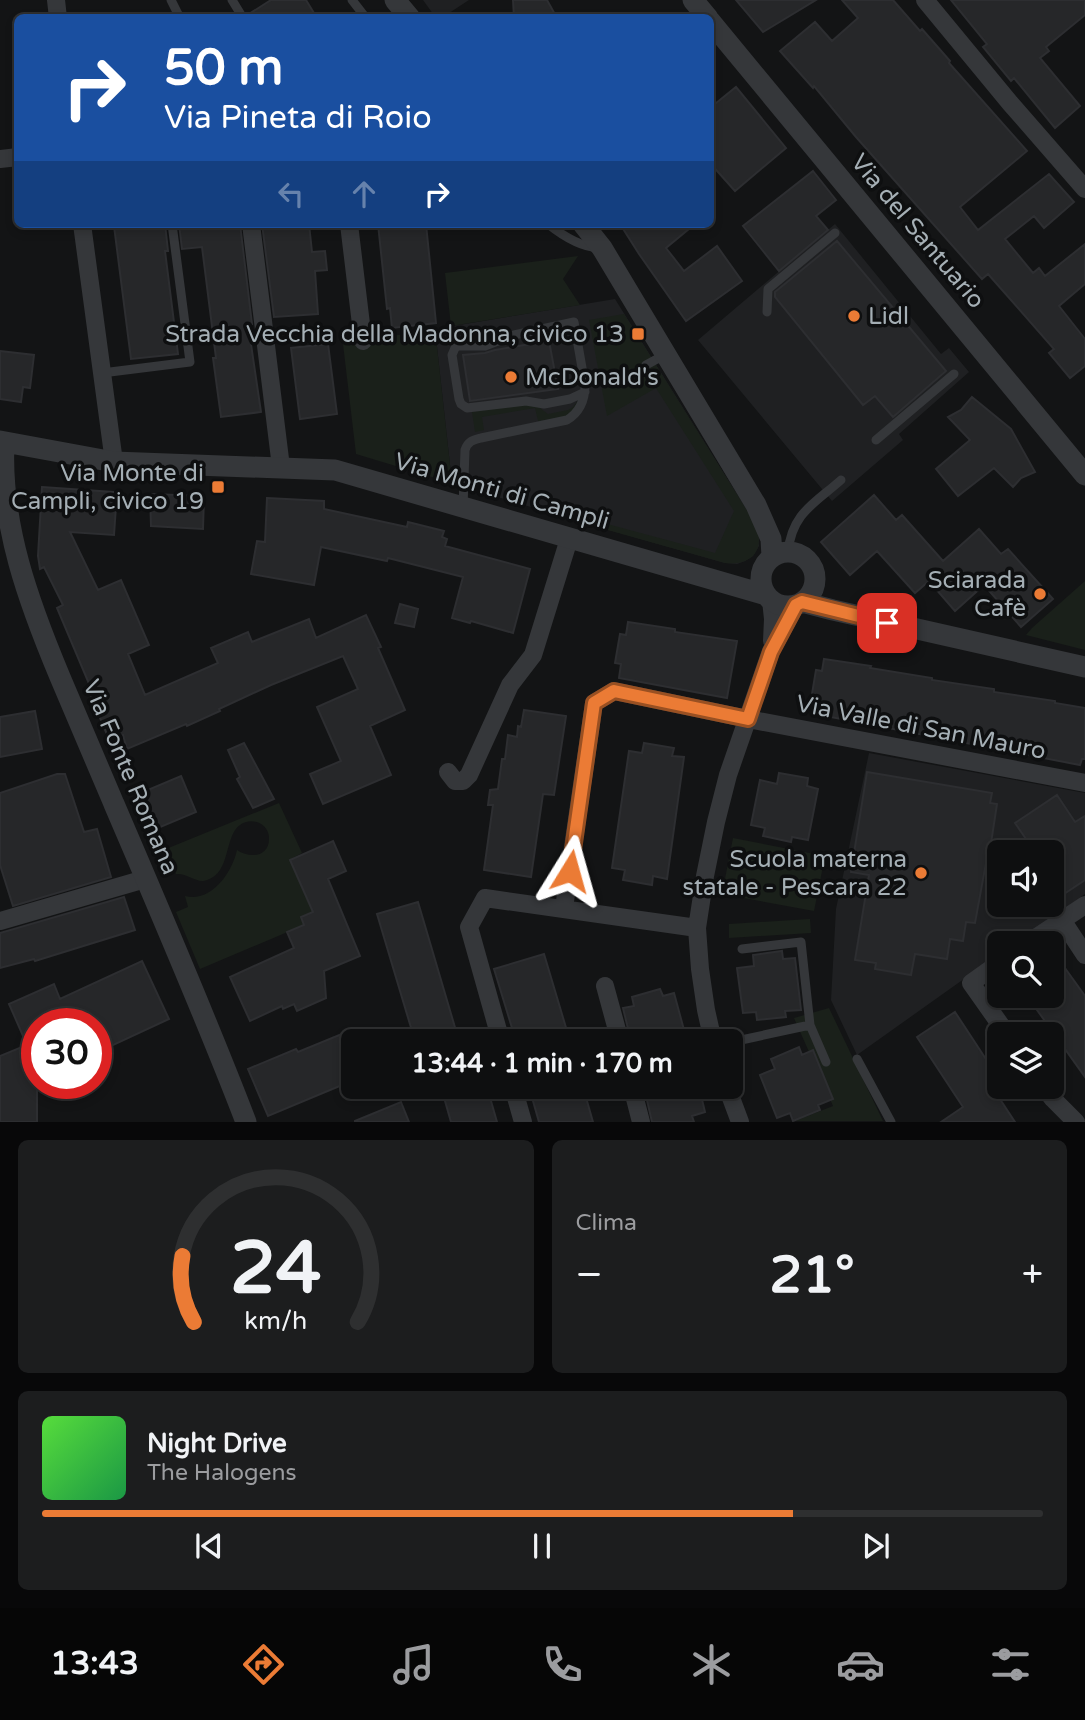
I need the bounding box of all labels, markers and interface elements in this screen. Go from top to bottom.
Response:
text: 50 m [164,39,283,98]
icon: right [49,42,140,133]
text: Via Pineta di Roio [164,99,432,137]
street label: Via del Santuario [845,148,991,314]
icon: left [272,175,310,213]
icon: ahead [345,175,383,213]
icon: right [418,175,456,213]
place label: Lidl [868,302,909,331]
marker: Lidl [846,308,862,324]
place label: Strada Vecchia della Madonna, civico 13 [165,320,624,349]
marker: Strada Vecchia della Madonna, civico 13 [630,326,646,342]
place label: McDonald's [525,363,659,392]
marker: McDonald's [503,369,519,385]
street label: Via Monti di Campli [391,447,613,536]
place label: Via Monte di Campli, civico 19 [11,459,204,516]
marker: Via Monte di Campli, civico 19 [210,479,226,495]
place label: Sciarada Cafè [928,566,1026,623]
marker: Sciarada Cafè [1032,586,1048,602]
pin [857,593,917,653]
icon: arrive [868,604,906,642]
street label: Via Fonte Romana [76,675,185,879]
street label: Via Valle di San Mauro [794,689,1048,766]
position arrow [533,834,607,908]
map controls [987,840,1064,1099]
button: sound [987,840,1064,917]
place label: Scuola materna statale - Pescara 22 [682,845,907,902]
marker: Scuola materna statale - Pescara 22 [913,865,929,881]
button: search [987,931,1064,1008]
speed limit sign: 30 [21,1008,112,1099]
button: layers [987,1022,1064,1099]
text: 13:44 · 1 min · 170 m [411,1048,673,1079]
text: Clima [576,1209,637,1237]
text: 24 [230,1226,321,1314]
text: 21° [770,1244,855,1307]
text: − [576,1252,603,1298]
text: + [1022,1252,1043,1298]
text: km/h [244,1306,307,1336]
text: Night Drive [147,1428,287,1459]
text: The Halogens [147,1459,296,1487]
icon: previous [190,1527,228,1565]
icon: pause [523,1527,561,1565]
icon: next [857,1527,895,1565]
icon: directions [239,1640,288,1689]
icon: music [389,1640,438,1689]
icon: phone [538,1640,587,1689]
icon: climate [687,1640,736,1689]
icon: car [836,1640,885,1689]
icon: filters [986,1640,1035,1689]
text: 13:43 [50,1645,139,1683]

